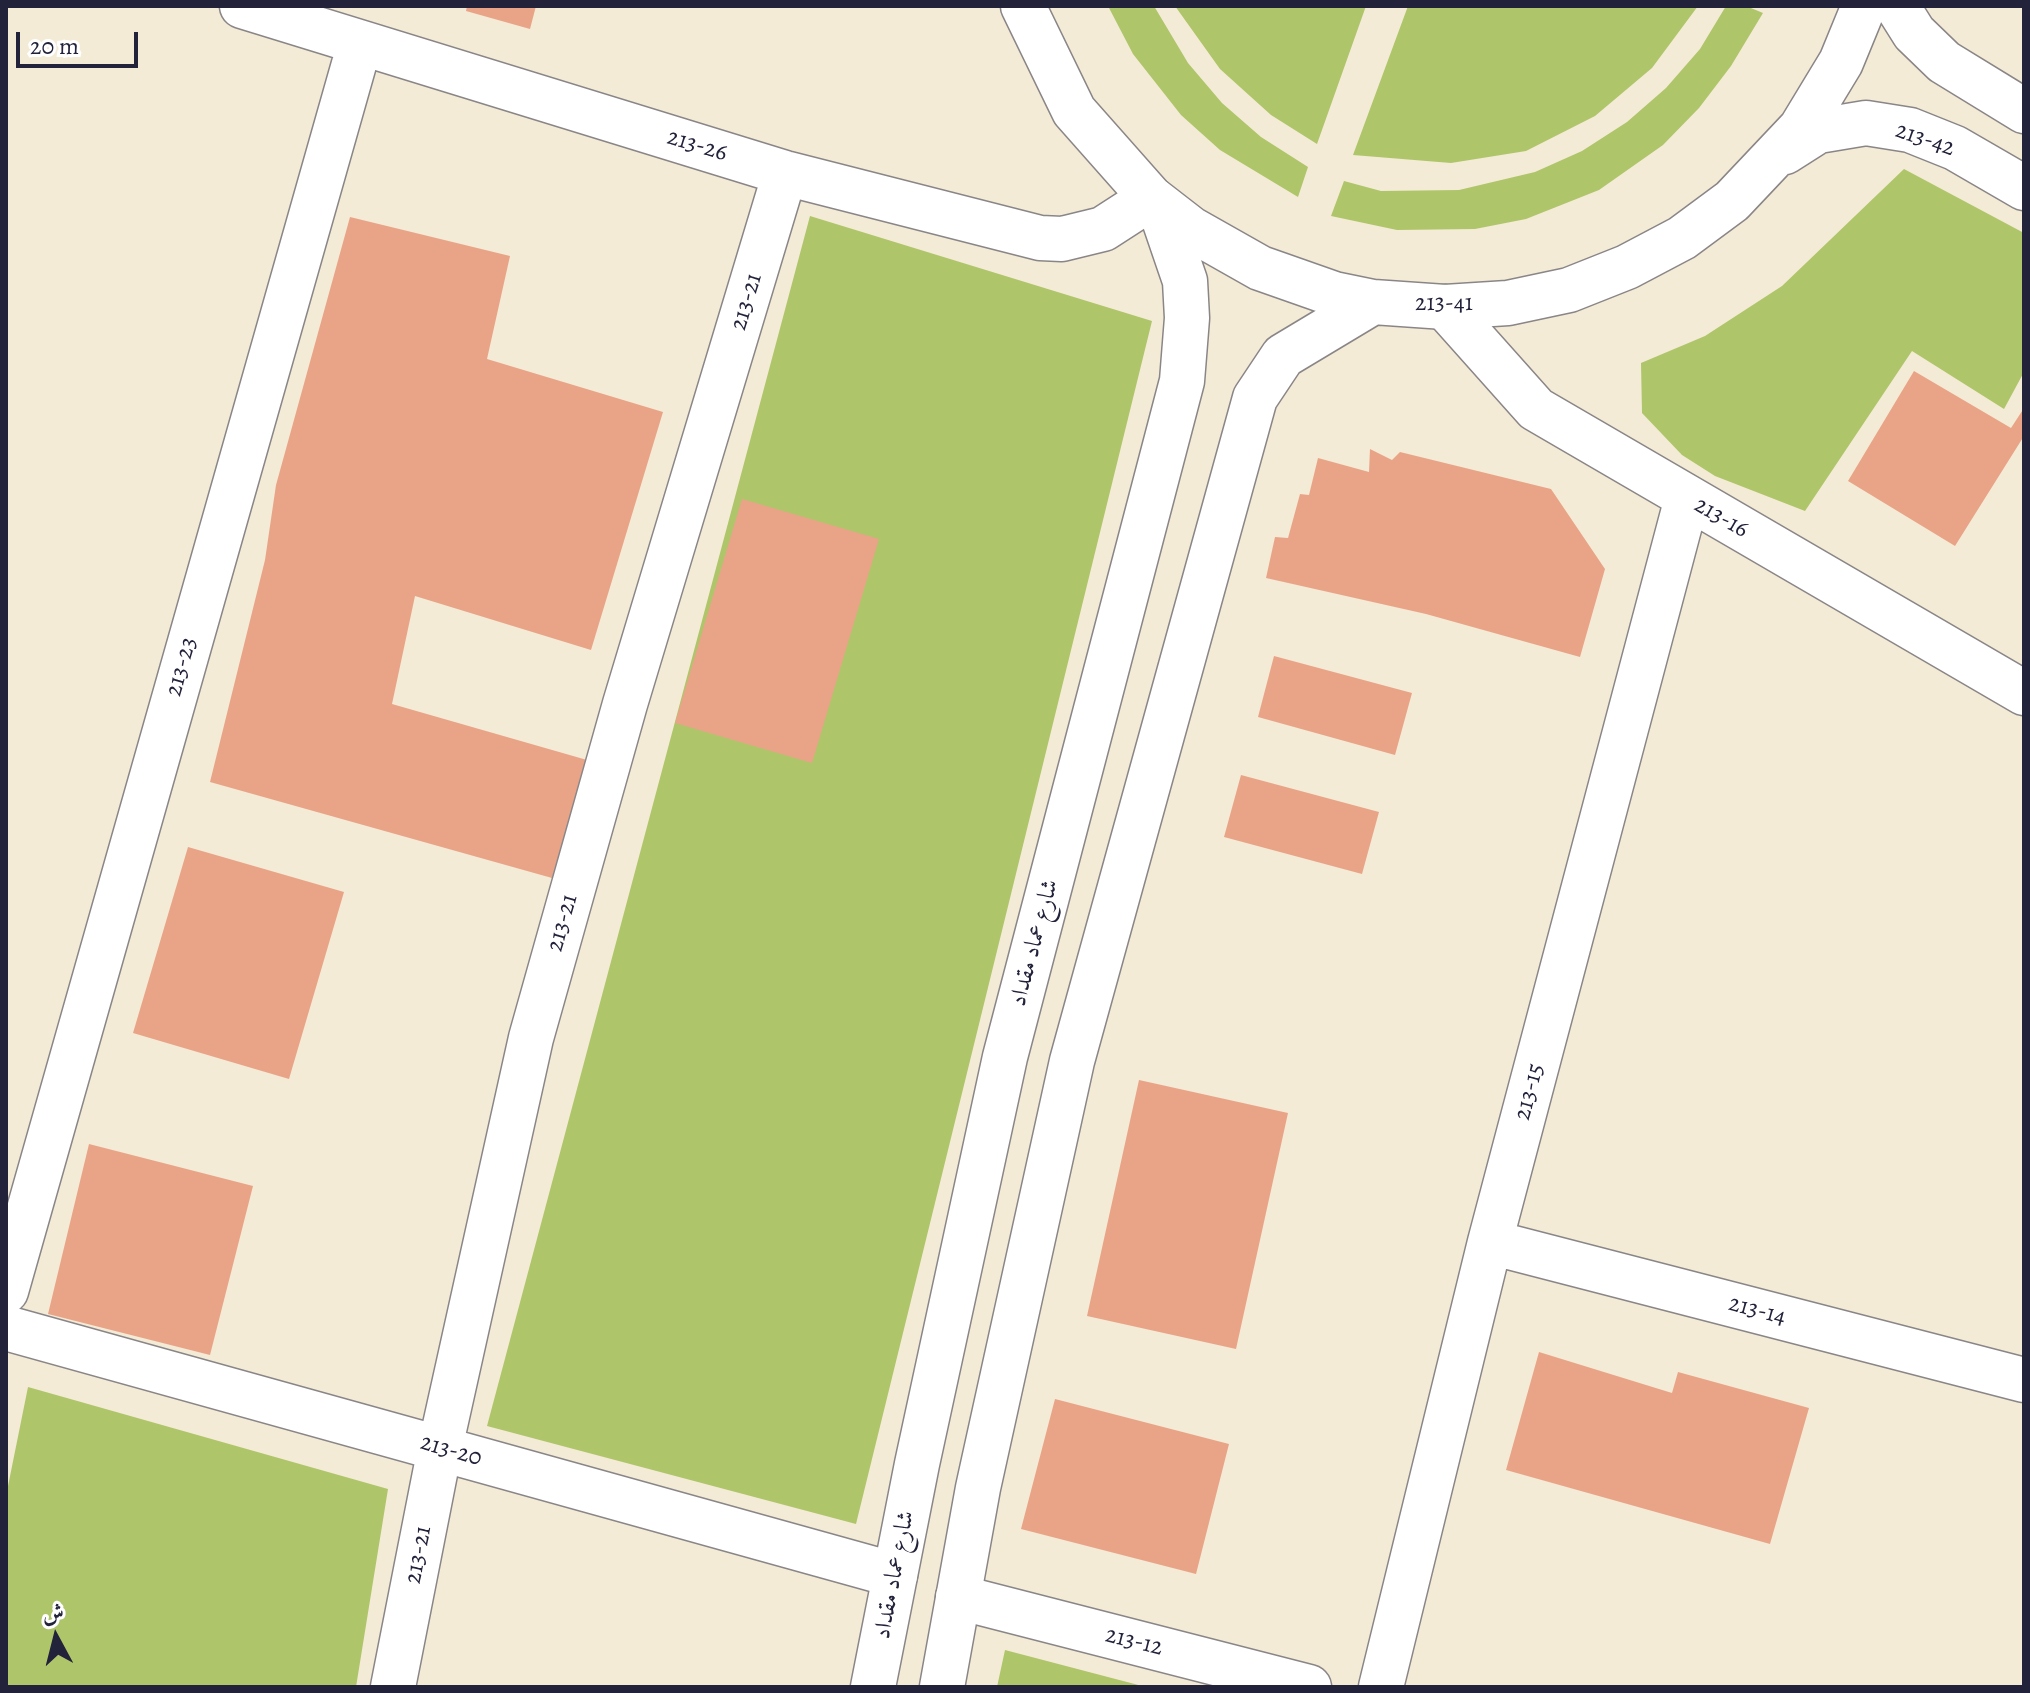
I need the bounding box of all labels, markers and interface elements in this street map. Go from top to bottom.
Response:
scale bar [20,16,142,66]
text: 20 m [30,30,79,62]
street label: 213-42 [1891,116,1959,164]
street label: 213-26 [664,123,730,169]
street label: 213-21 [725,270,769,334]
street label: 213-41 [1415,290,1473,318]
street label: 213-16 [1689,491,1753,545]
street label: 213-23 [160,634,204,700]
street label: شارع عماد مقداد [1004,876,1066,1010]
street label: 213-21 [541,891,585,955]
street label: 213-15 [1509,1061,1551,1123]
street label: 213-14 [1725,1290,1789,1332]
street label: 213-20 [417,1428,485,1474]
street label: شارع عماد مقداد [868,1508,922,1642]
street label: 213-21 [399,1524,439,1586]
north arrow [16,1597,96,1677]
text: ش [40,1597,66,1629]
street label: 213-12 [1102,1621,1166,1663]

